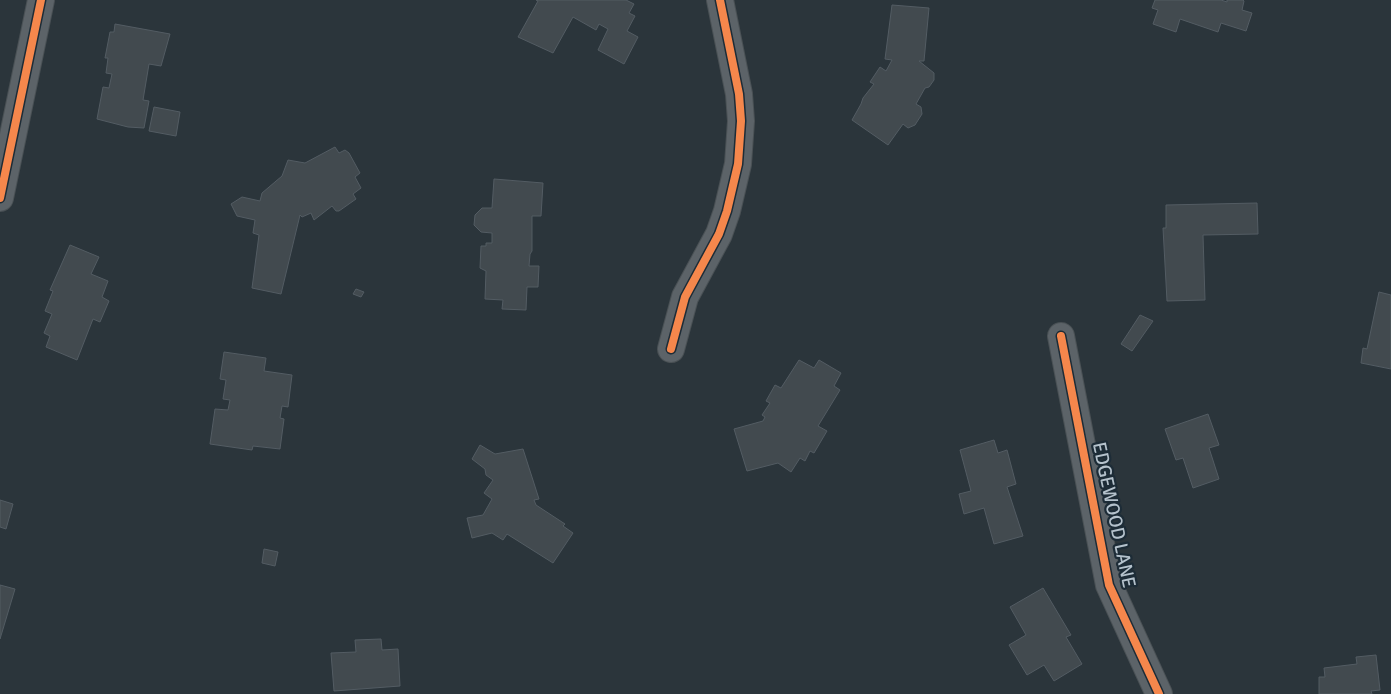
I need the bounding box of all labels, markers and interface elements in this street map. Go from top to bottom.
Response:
street label: EDGEWOOD LANE [1087,440,1141,590]

